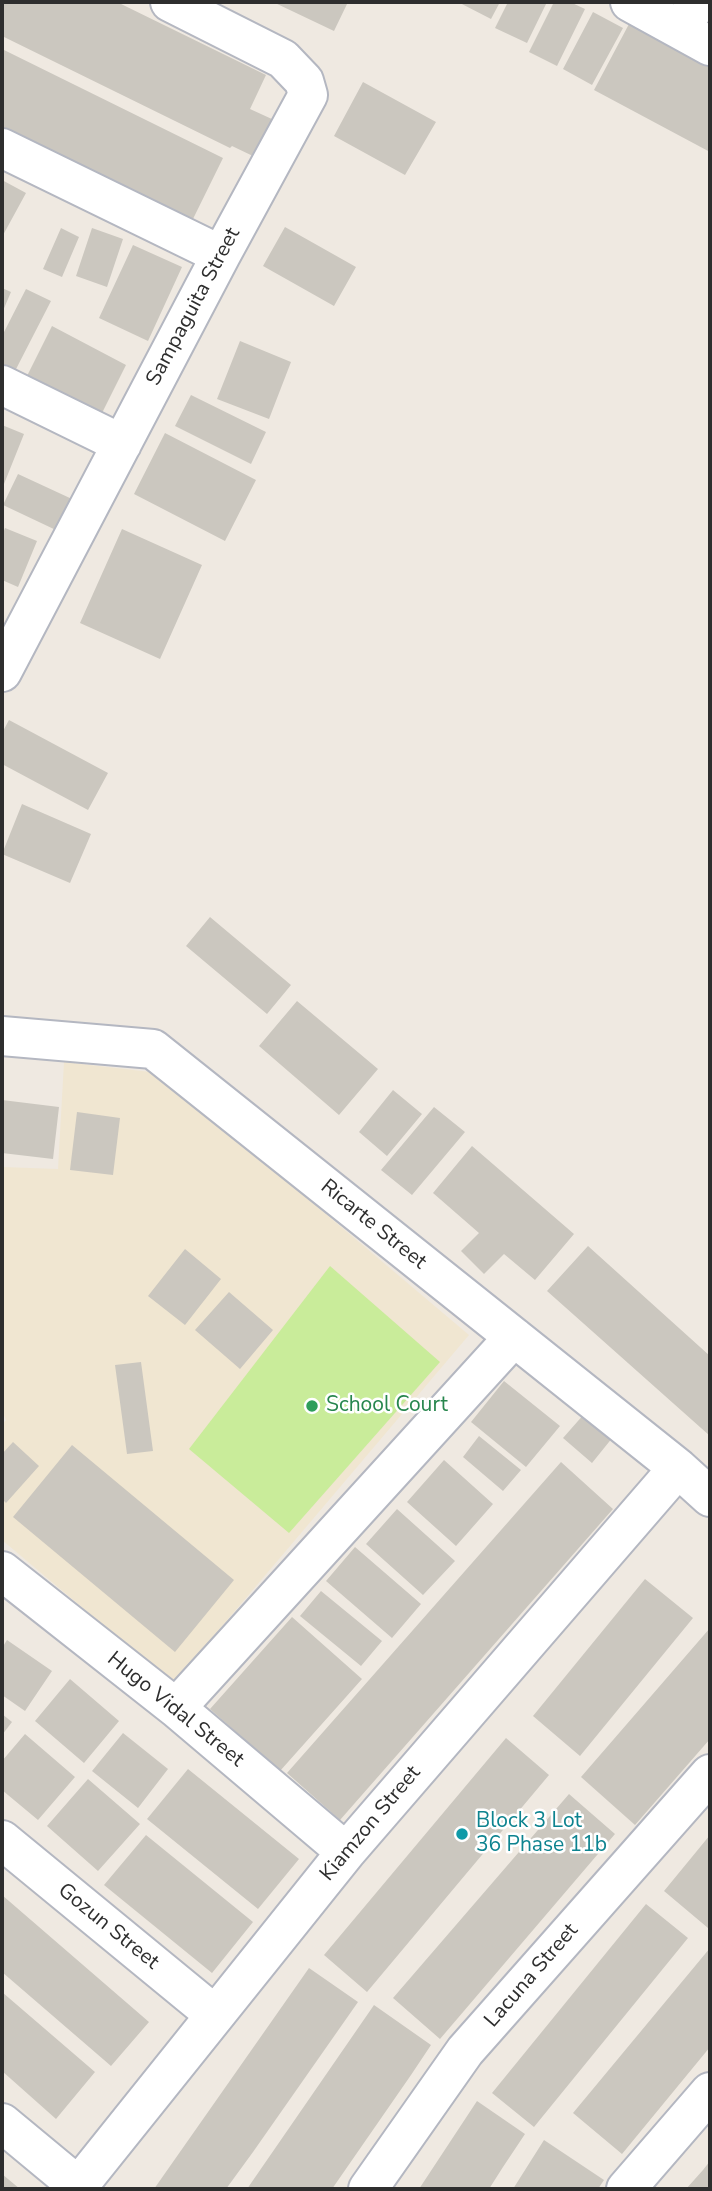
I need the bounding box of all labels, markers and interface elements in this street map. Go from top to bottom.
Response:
street label: Sampaguita Street [142,224,246,390]
street label: Ricarte Street [315,1175,431,1275]
place label: School Court [326,1393,448,1419]
marker: School Court [304,1398,320,1414]
street label: Hugo Vidal Street [101,1647,249,1773]
street label: Kiamzon Street [315,1761,427,1887]
place label: Block 3 Lot 36 Phase 11b [476,1809,607,1859]
marker: Block 3 Lot 36 Phase 11b [454,1826,470,1842]
street label: Gozun Street [52,1879,164,1975]
street label: Lacuna Street [480,1919,584,2033]

